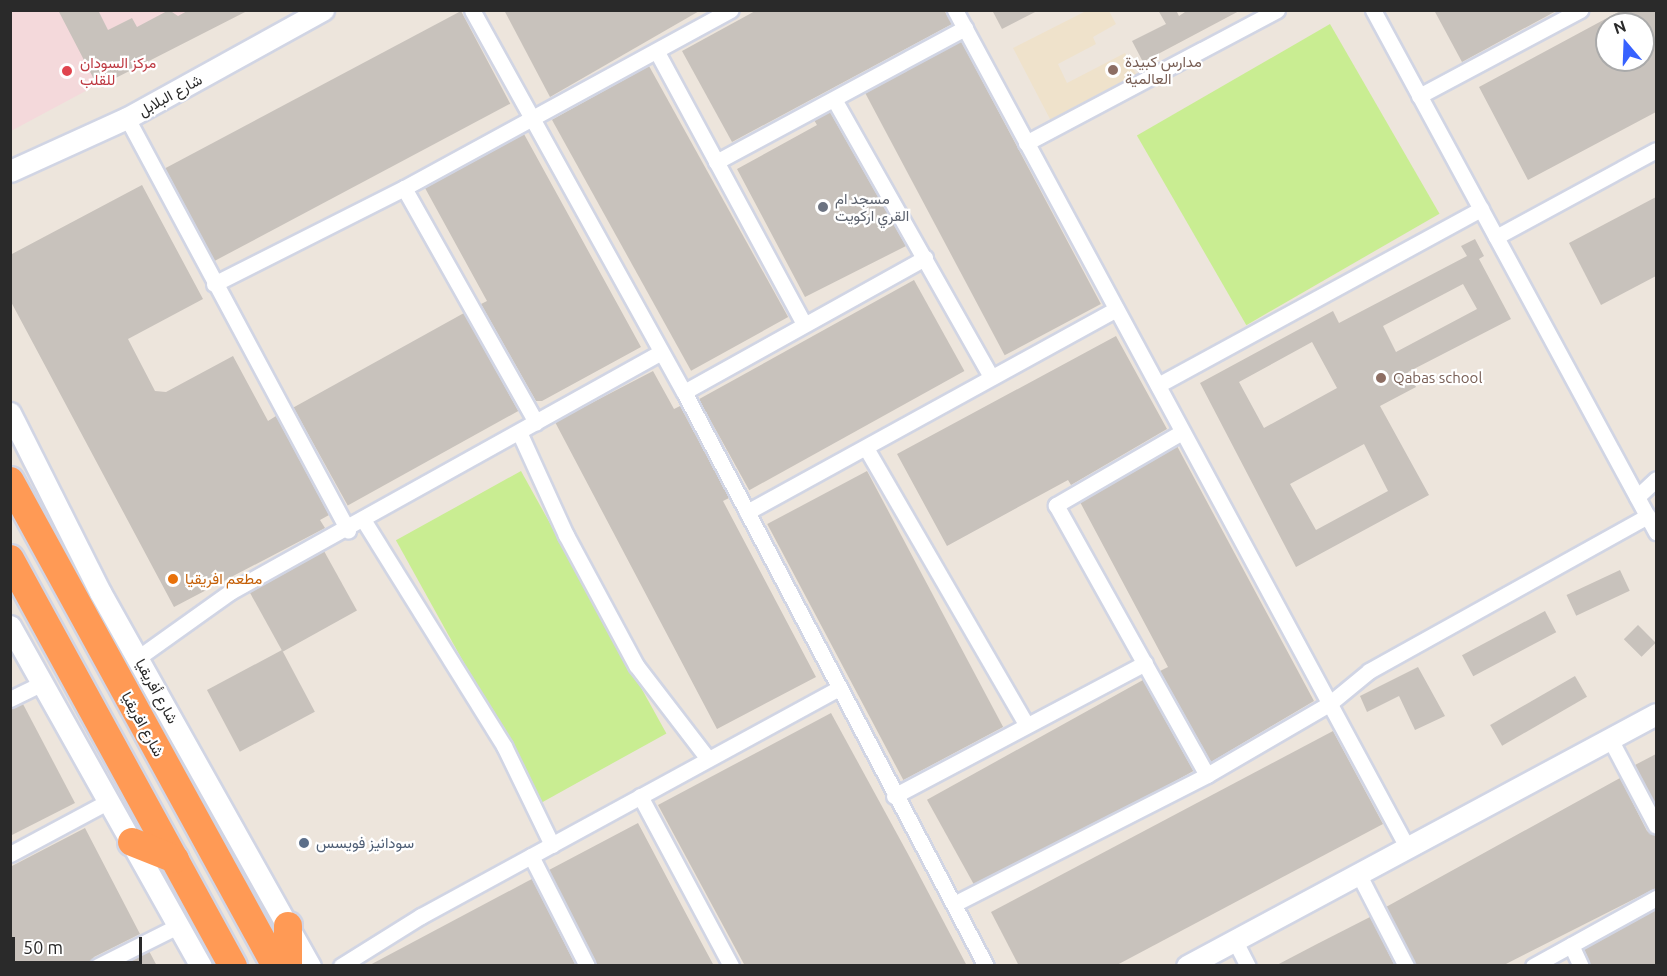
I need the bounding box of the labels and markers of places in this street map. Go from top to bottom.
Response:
place label: مدارس كبيدة العالمية [1125,52,1202,87]
place label: مركز السودان للقلب [80,53,156,88]
marker: مركز السودان للقلب [58,62,76,80]
marker: مدارس كبيدة العالمية [1106,63,1120,77]
place label: مسجد ام القري اركويت [835,189,909,224]
marker: مسجد ام القري اركويت [816,200,830,214]
place label: Qabas school [1393,369,1482,387]
marker: Qabas school [1374,371,1388,385]
place label: مطعم افريقيا [185,570,262,588]
marker: مطعم افريقيا [166,572,180,586]
place label: سودانيز فويسس [316,834,414,852]
marker: سودانيز فويسس [297,836,311,850]

